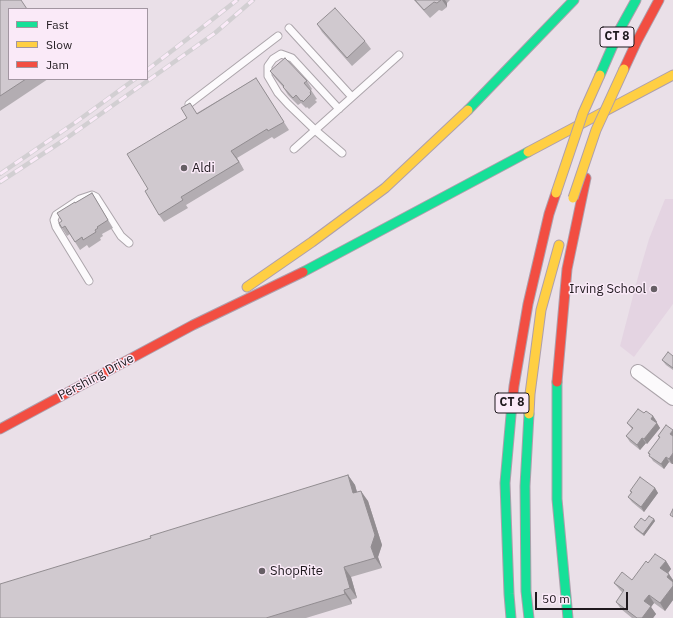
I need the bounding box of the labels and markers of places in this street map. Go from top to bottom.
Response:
place label: Aldi [192,160,215,176]
marker: Aldi [179,163,189,173]
place label: Irving School [569,281,646,297]
marker: Irving School [649,284,659,294]
place label: ShopRite [270,563,323,579]
marker: ShopRite [257,566,267,576]

